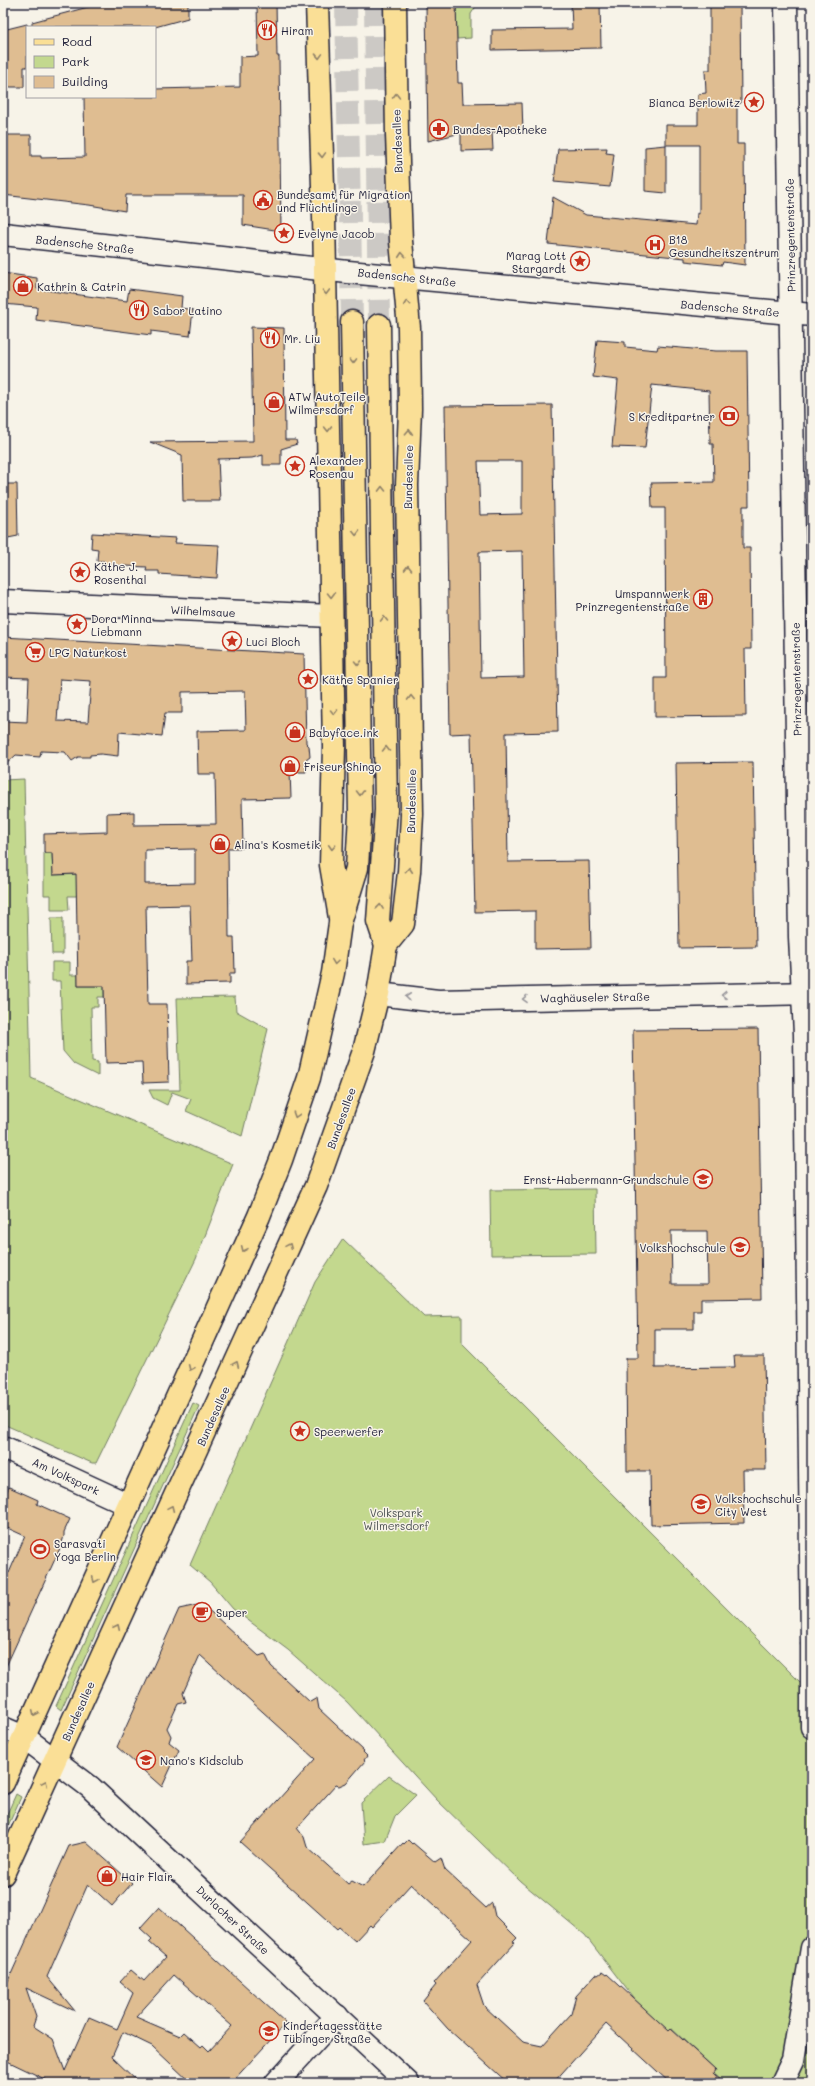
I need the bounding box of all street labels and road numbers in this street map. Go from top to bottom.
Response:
street label: Bundesallee [388,109,406,173]
street label: Prinzregentenstraße [782,178,798,292]
street label: Badensche Straße [35,231,135,257]
street label: Badensche Straße [357,264,457,290]
street label: Badensche Straße [680,296,780,320]
street label: Bundesallee [400,445,416,509]
street label: Wilhelmsaue [170,602,236,620]
street label: Prinzregentenstraße [788,622,804,736]
street label: Bundesallee [403,769,419,833]
street label: Waghäuseler Straße [540,989,650,1005]
street label: Bundesallee [323,1085,359,1151]
street label: Bundesallee [193,1384,233,1448]
street label: Am Volkspark [30,1454,102,1498]
street label: Bundesallee [58,1679,98,1743]
street label: Durlacher Straße [193,1882,273,1958]

